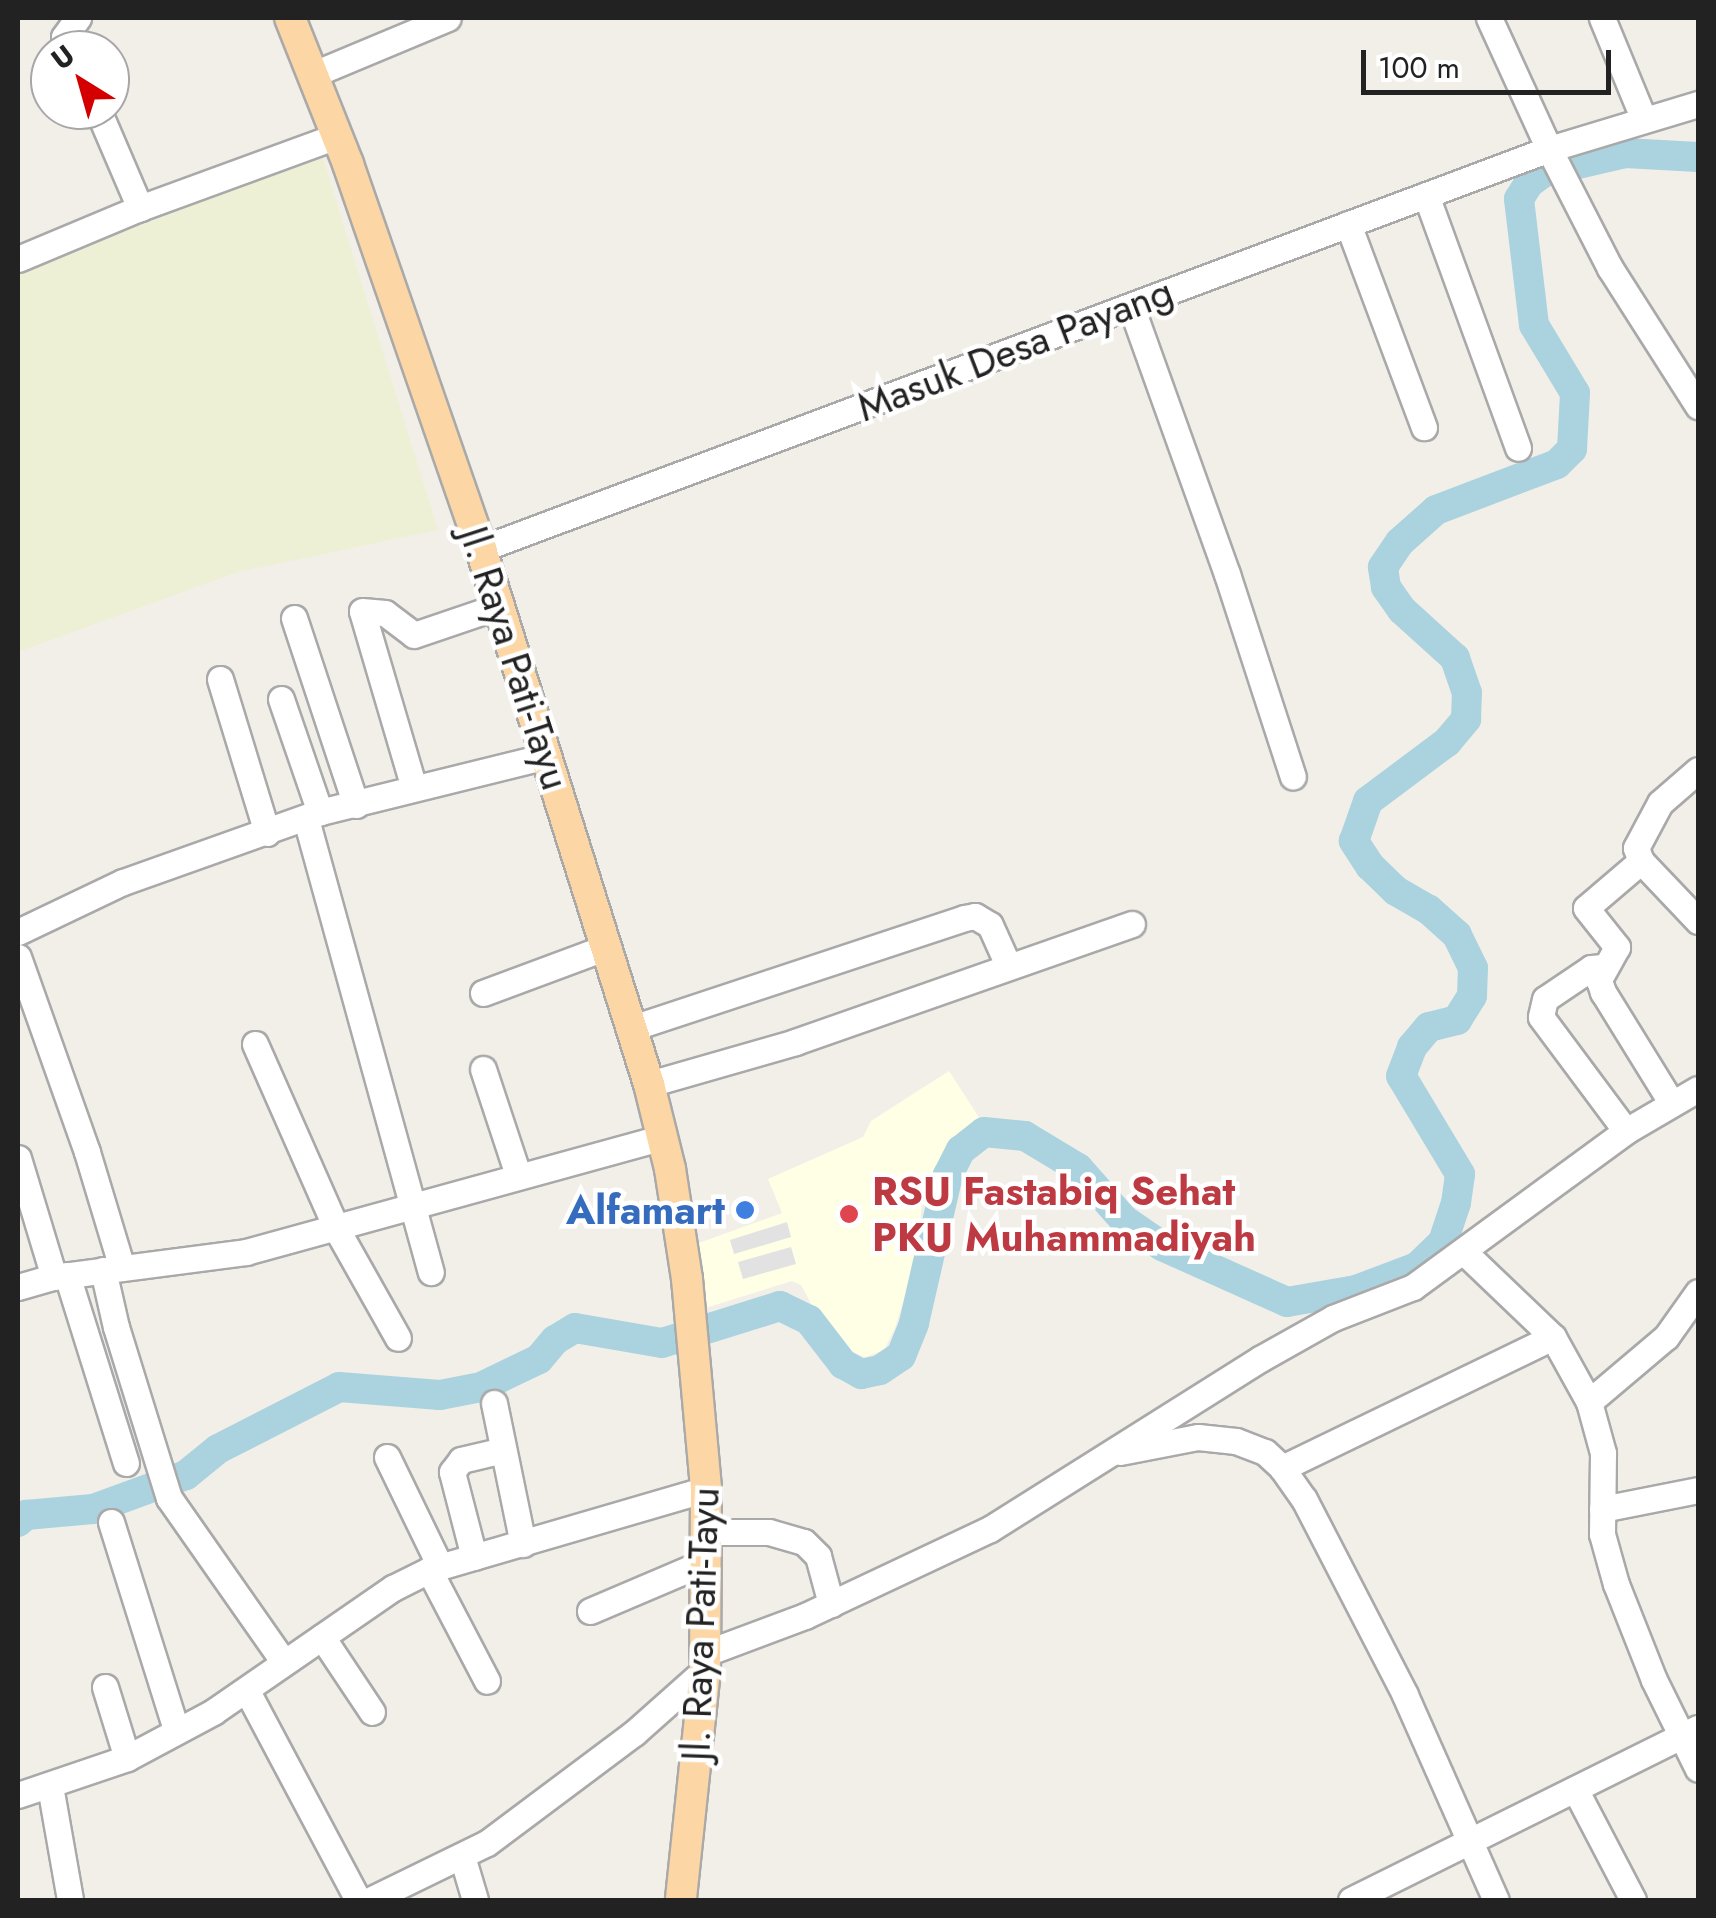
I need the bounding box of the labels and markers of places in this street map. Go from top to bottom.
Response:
place label: RSU Fastabiq Sehat PKU Muhammadiyah [872,1167,1256,1261]
place label: Alfamart [566,1186,725,1234]
marker: Alfamart [734,1199,756,1221]
marker: RSU Fastabiq Sehat PKU Muhammadiyah [836,1201,862,1227]

